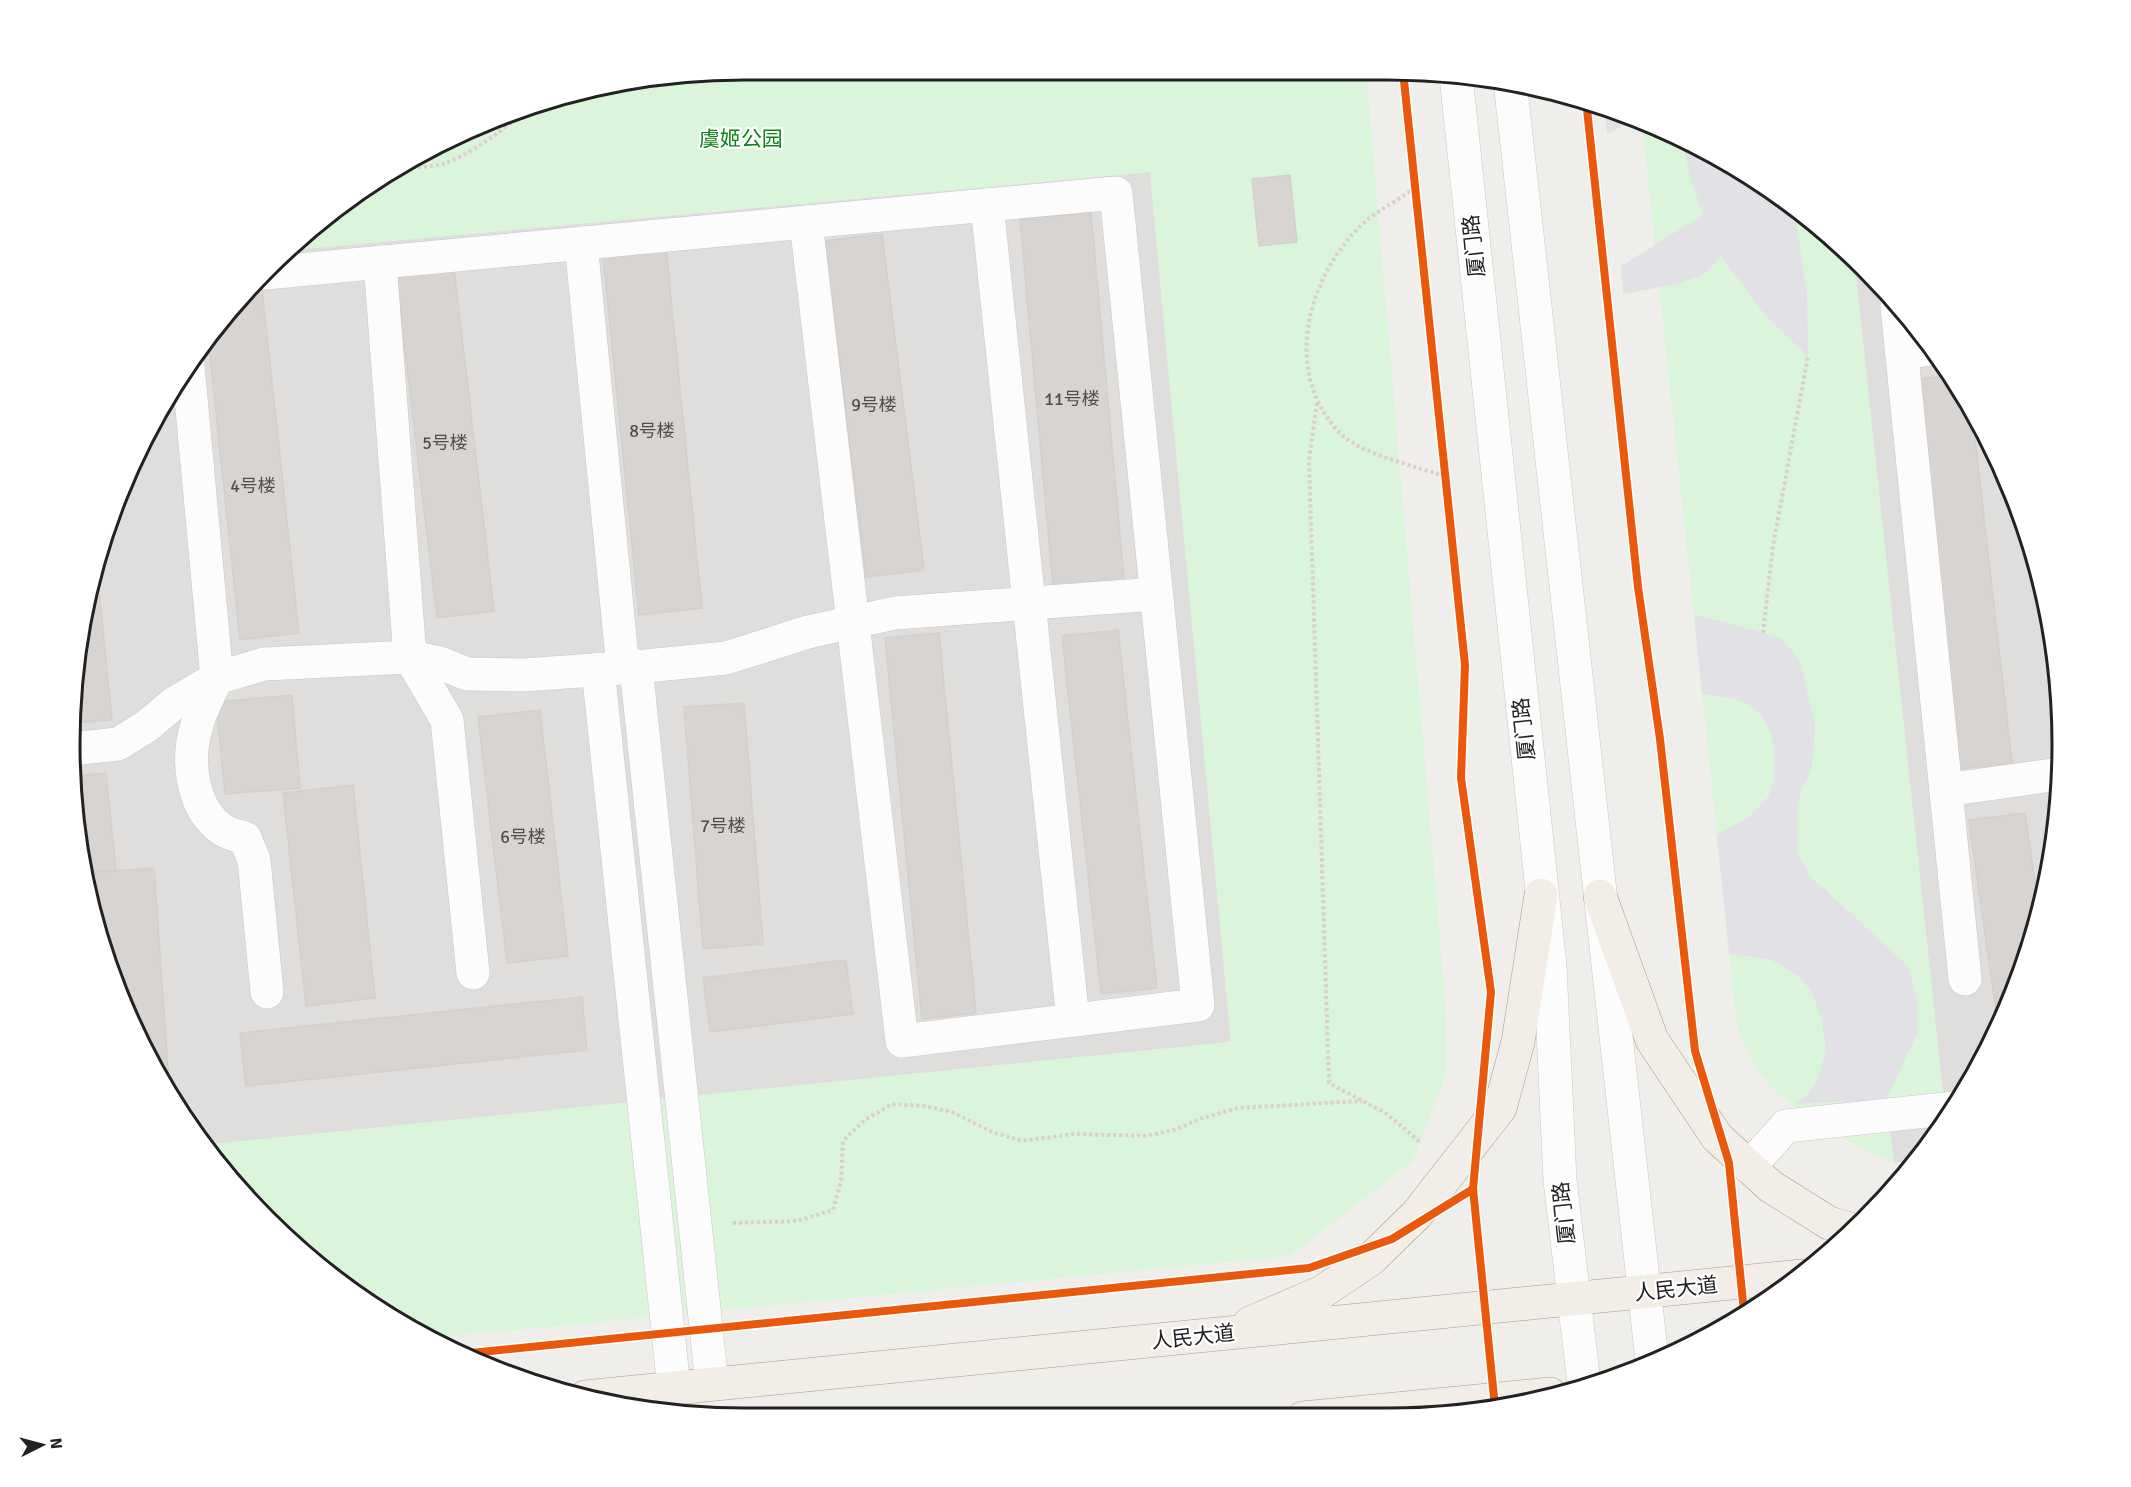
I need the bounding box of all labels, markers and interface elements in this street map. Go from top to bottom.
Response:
park label: 虞姬公园 [699,126,783,152]
street label: 厦门路 [1458,213,1490,279]
house number: 11号楼 [1044,388,1100,410]
house number: 9号楼 [851,394,897,416]
house number: 8号楼 [629,420,675,442]
house number: 5号楼 [422,432,468,454]
house number: 4号楼 [230,475,276,497]
street label: 厦门路 [1508,696,1540,762]
house number: 7号楼 [700,815,746,837]
house number: 6号楼 [500,826,546,848]
street label: 厦门路 [1548,1180,1580,1246]
street label: 人民大道 [1633,1272,1719,1306]
street label: 人民大道 [1150,1320,1236,1354]
north arrow [12,1415,72,1475]
text: N [45,1437,66,1450]

